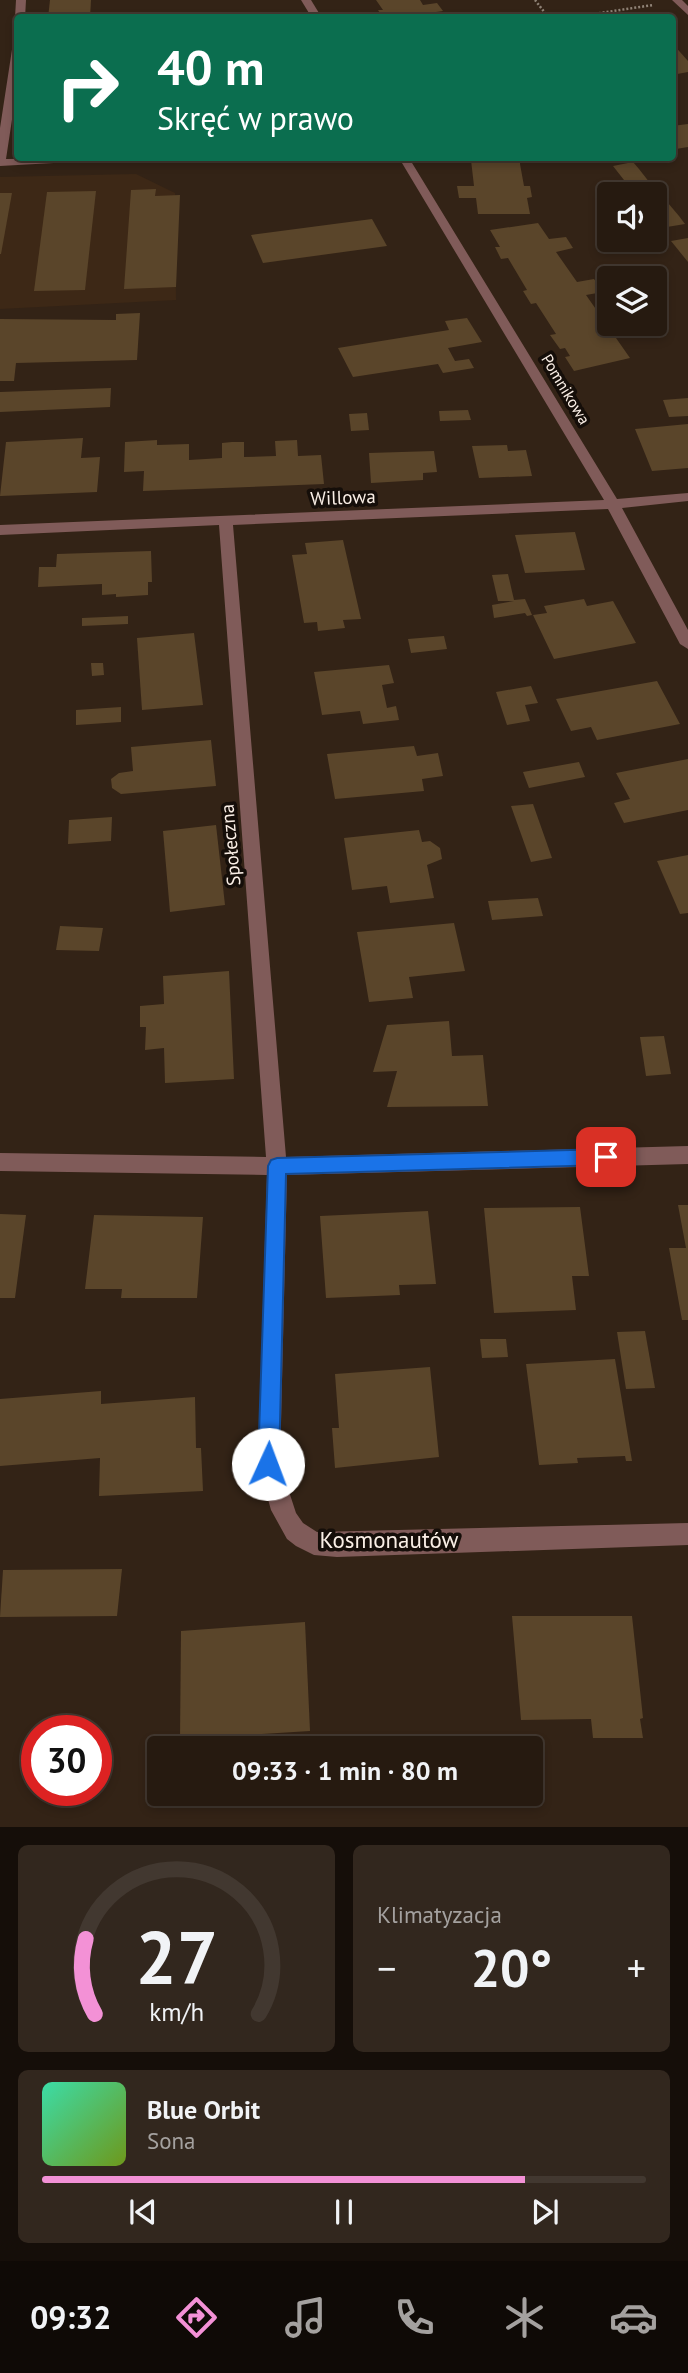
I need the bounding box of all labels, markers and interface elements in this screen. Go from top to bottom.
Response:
text: 40 m [157,35,264,99]
icon: right [42,42,133,133]
text: Skręć w prawo [157,97,354,139]
map controls [597,182,667,336]
button: sound [597,182,667,252]
button: layers [597,266,667,336]
street label: Pomnikowa [537,350,595,428]
street label: Willowa [310,484,376,510]
street label: Społeczna [214,803,246,887]
pin [576,1127,636,1187]
icon: arrive [587,1138,625,1176]
position arrow [231,1427,305,1501]
street label: Kosmonautów [320,1525,459,1554]
speed limit sign: 30 [21,1715,112,1806]
text: 09:33 · 1 min · 80 m [232,1754,458,1787]
text: Klimatyzacja [377,1900,502,1929]
text: 27 [135,1911,218,2005]
text: 20° [471,1934,552,2001]
text: − [377,1943,396,1992]
text: + [627,1943,646,1992]
text: km/h [149,1996,204,2028]
text: Blue Orbit [147,2093,260,2126]
text: Sona [147,2126,196,2155]
icon: previous [124,2193,162,2231]
icon: pause [325,2193,363,2231]
icon: next [526,2193,564,2231]
icon: directions [172,2293,221,2342]
icon: music [281,2293,330,2342]
icon: phone [390,2293,439,2342]
icon: climate [500,2293,549,2342]
icon: car [609,2293,658,2342]
text: 09:32 [30,2296,111,2338]

